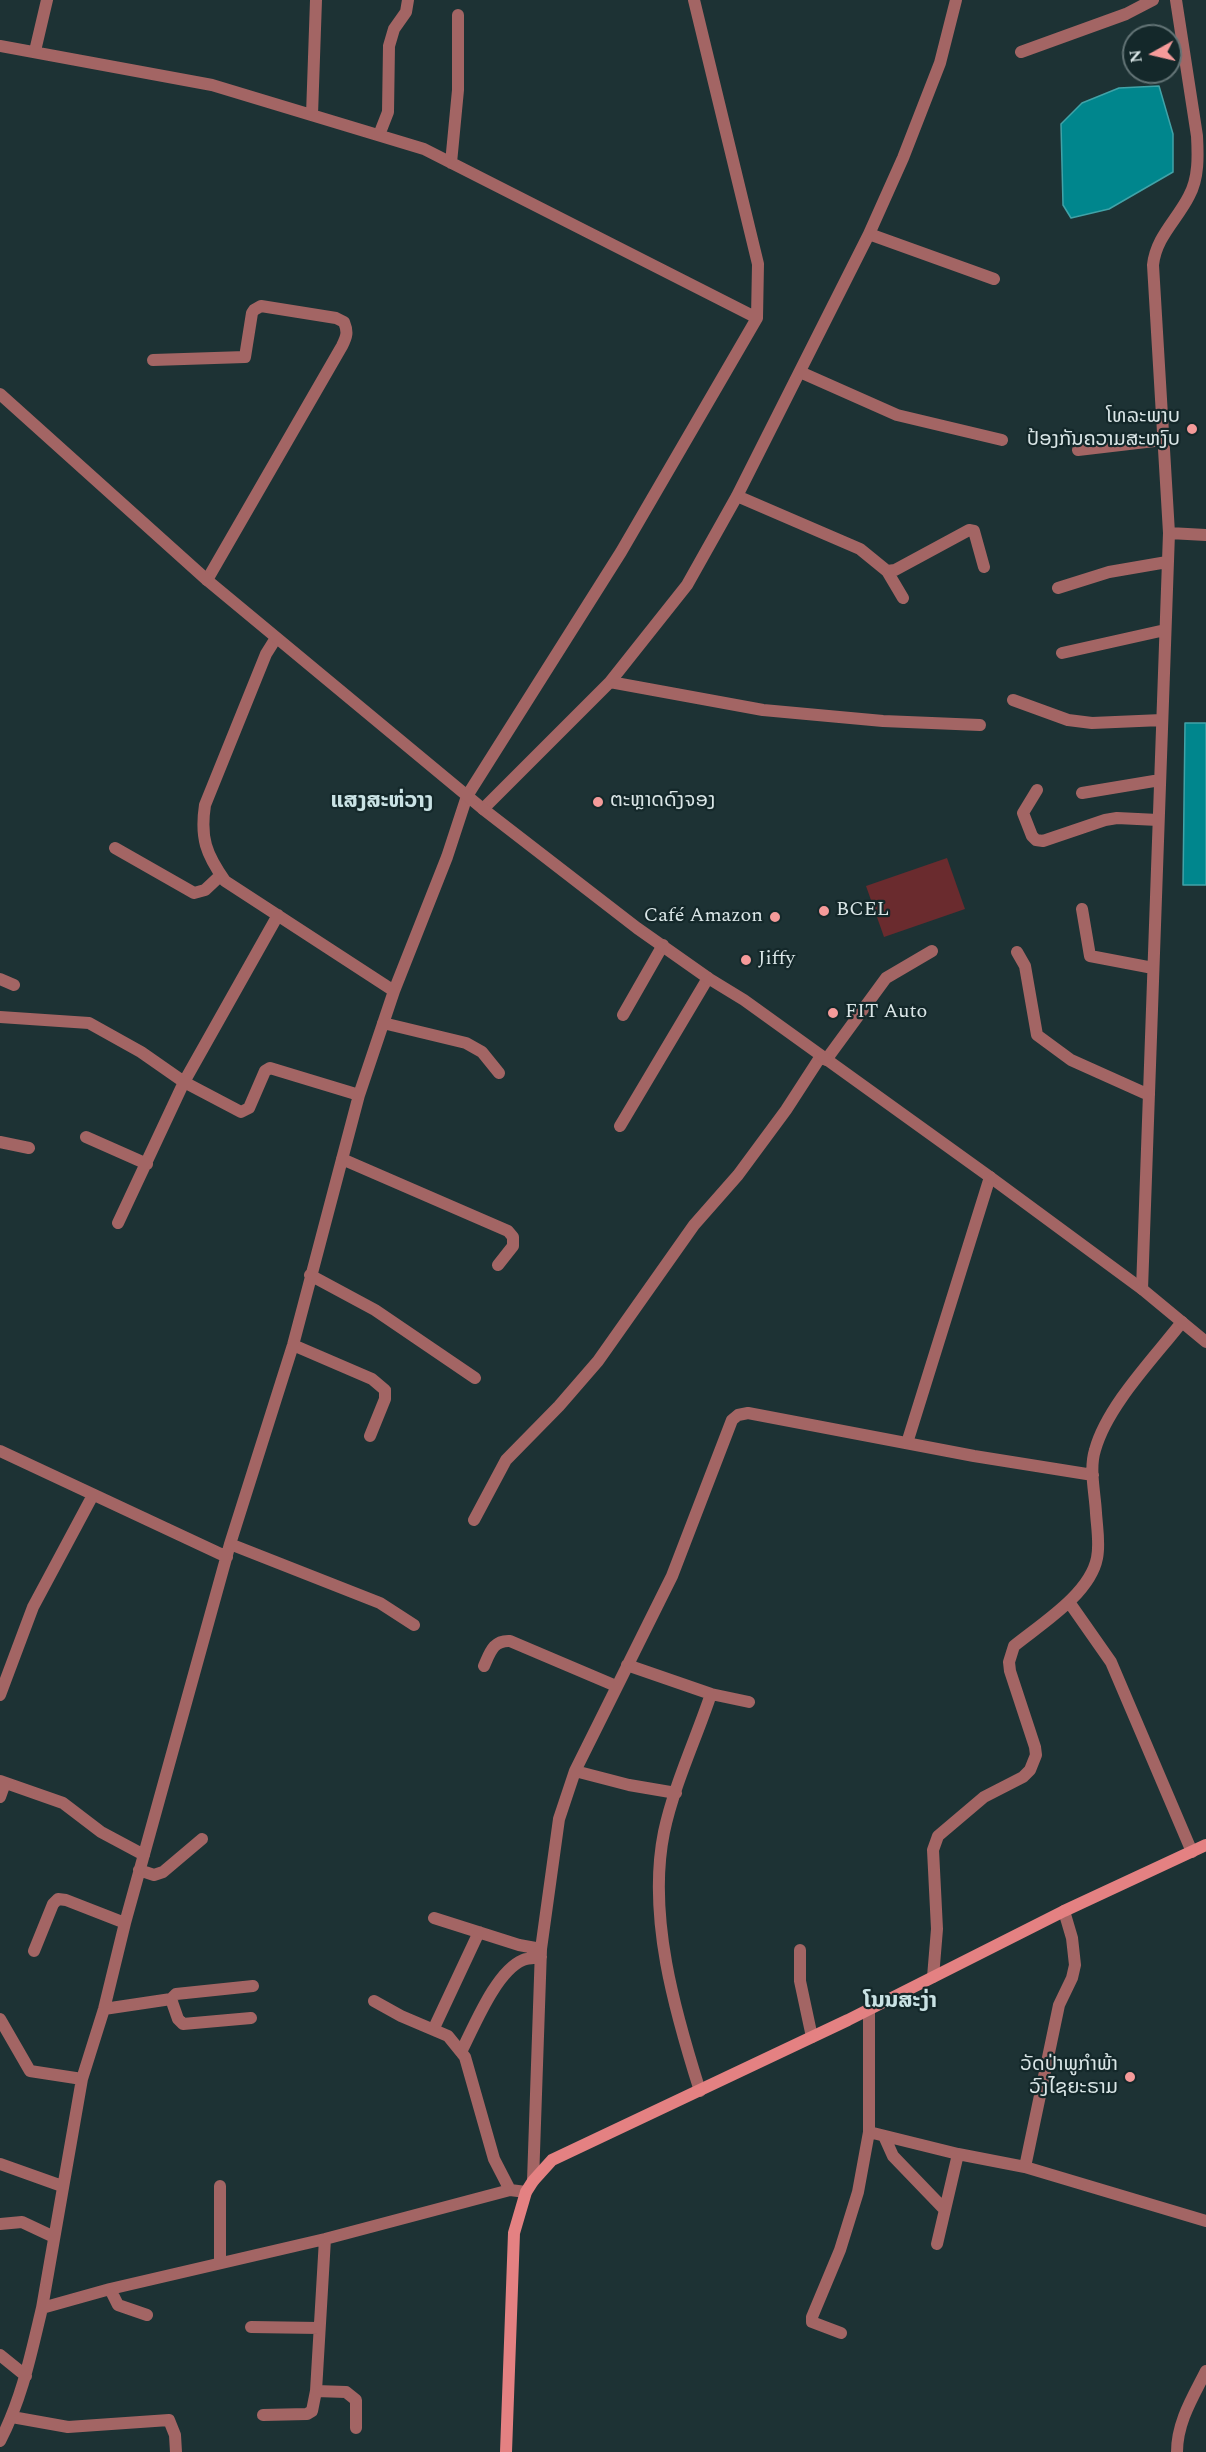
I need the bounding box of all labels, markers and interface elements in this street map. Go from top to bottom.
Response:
north arrow [1122,24,1182,84]
text: N [1123,48,1149,64]
place label: ໂທລະພາບ ປ້ອງກັນຄວາມສະຫງົບ [1027,406,1180,453]
marker: ໂທລະພາບ ປ້ອງກັນຄວາມສະຫງົບ [1185,422,1199,436]
district label: ແສງສະຫ່ວາງ [331,790,433,816]
place label: ຕະຫຼາດດົງຈອງ [610,790,715,814]
marker: ຕະຫຼາດດົງຈອງ [591,795,605,809]
place label: BCEL [836,899,889,923]
marker: BCEL [817,904,831,918]
place label: Café Amazon [644,905,763,929]
marker: Café Amazon [768,910,782,924]
place label: Jiffy [758,948,795,972]
marker: Jiffy [739,953,753,967]
place label: FIT Auto [845,1001,927,1025]
marker: FIT Auto [826,1006,840,1020]
district label: ໂນນສະງ່າ [863,1990,937,2016]
place label: ວັດປ່າພູກຳພ້າ ວົງໄຊຍະຣາມ [1020,2054,1118,2101]
marker: ວັດປ່າພູກຳພ້າ ວົງໄຊຍະຣາມ [1123,2070,1137,2084]

